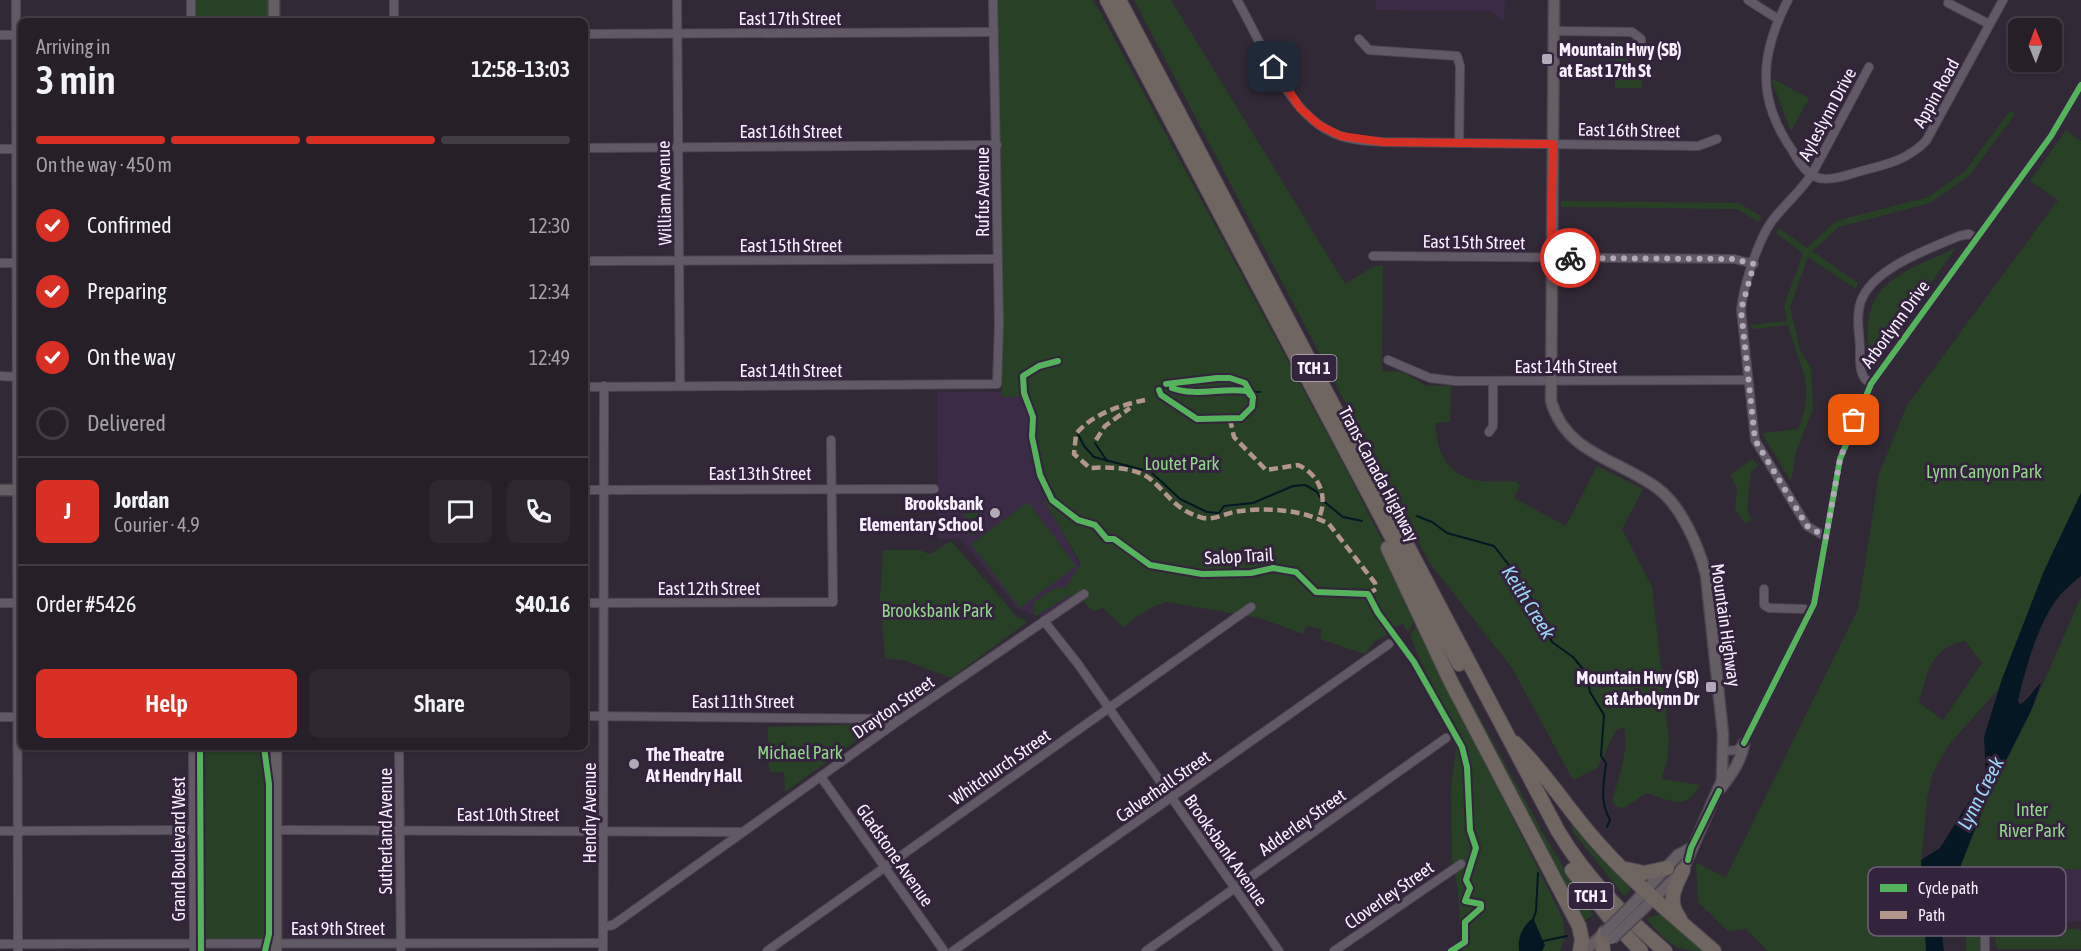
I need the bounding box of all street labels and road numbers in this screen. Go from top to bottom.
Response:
street label: East 17th Street [739,8,841,29]
street label: Appin Road [1908,55,1964,131]
street label: Ayleslynn Drive [1794,64,1860,164]
street label: East 16th Street [1577,119,1681,141]
street label: East 16th Street [740,121,842,142]
street label: William Avenue [653,141,675,245]
street label: Rufus Avenue [972,147,993,237]
street label: East 15th Street [1422,231,1526,253]
street label: East 15th Street [740,235,842,256]
street label: Arborlynn Drive [1856,276,1934,372]
road number: TCH 1 [1292,355,1336,381]
street label: East 14th Street [1515,356,1617,377]
street label: East 14th Street [740,360,842,381]
street label: Trans-Canada Highway [1334,403,1424,545]
street label: East 13th Street [709,463,811,484]
street label: Salop Trail [1204,544,1274,568]
street label: Mountain Highway [1707,562,1745,688]
street label: East 12th Street [658,578,760,599]
street label: Drayton Street [848,671,938,743]
street label: East 11th Street [692,691,794,712]
street label: Whitchurch Street [946,725,1054,809]
street label: Calverhall Street [1112,746,1214,826]
street label: Hendry Avenue [579,763,600,863]
street label: Sutherland Avenue [375,768,396,894]
street label: Grand Boulevard West [168,777,189,922]
street label: Adderley Street [1254,784,1350,860]
street label: Brooksbank Avenue [1180,790,1272,910]
street label: Gladstone Avenue [852,800,938,910]
street label: East 10th Street [457,804,559,825]
street label: Cloverley Street [1341,857,1437,933]
road number: TCH 1 [1568,883,1614,909]
street label: East 9th Street [291,918,385,939]

